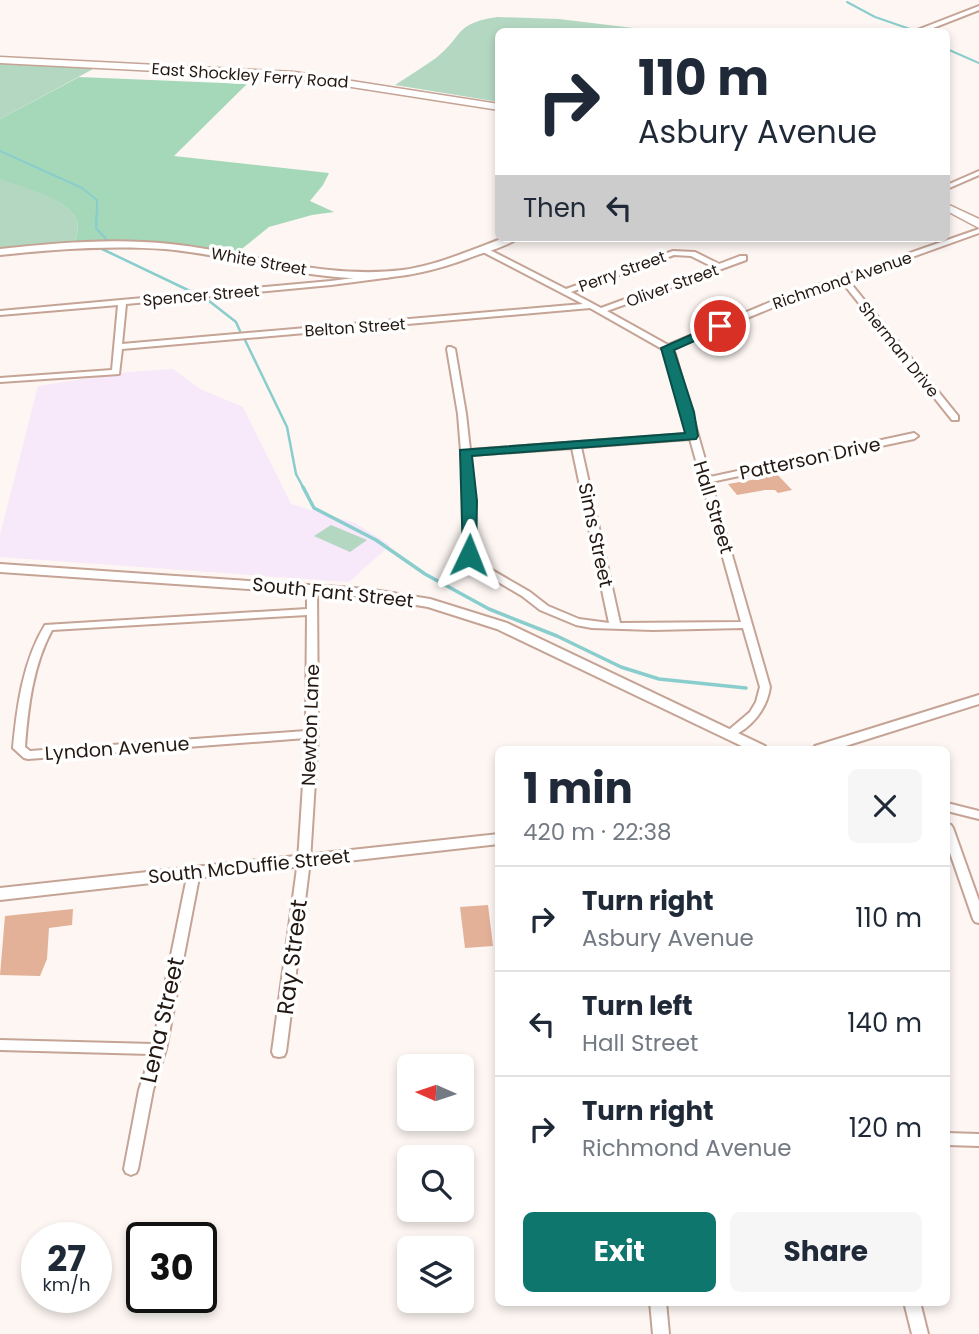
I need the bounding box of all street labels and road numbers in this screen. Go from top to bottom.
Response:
street label: East Shockley Ferry Road [151,57,349,94]
street label: White Street [209,242,309,281]
street label: Perry Street [575,245,669,298]
street label: Richmond Avenue [770,246,915,315]
street label: Oliver Street [623,258,722,313]
street label: Spencer Street [142,279,261,312]
street label: Sherman Drive [853,296,945,402]
street label: Belton Street [304,312,406,342]
street label: Patterson Drive [737,430,883,487]
street label: Hall Street [687,457,740,557]
street label: Sims Street [571,480,620,590]
street label: South Fant Street [251,571,415,614]
street label: Newton Lane [295,664,326,786]
street label: Lyndon Avenue [44,730,190,767]
street label: South McDuffie Street [147,842,351,891]
street label: Ray Street [269,897,315,1017]
street label: Lena Street [132,954,192,1086]

